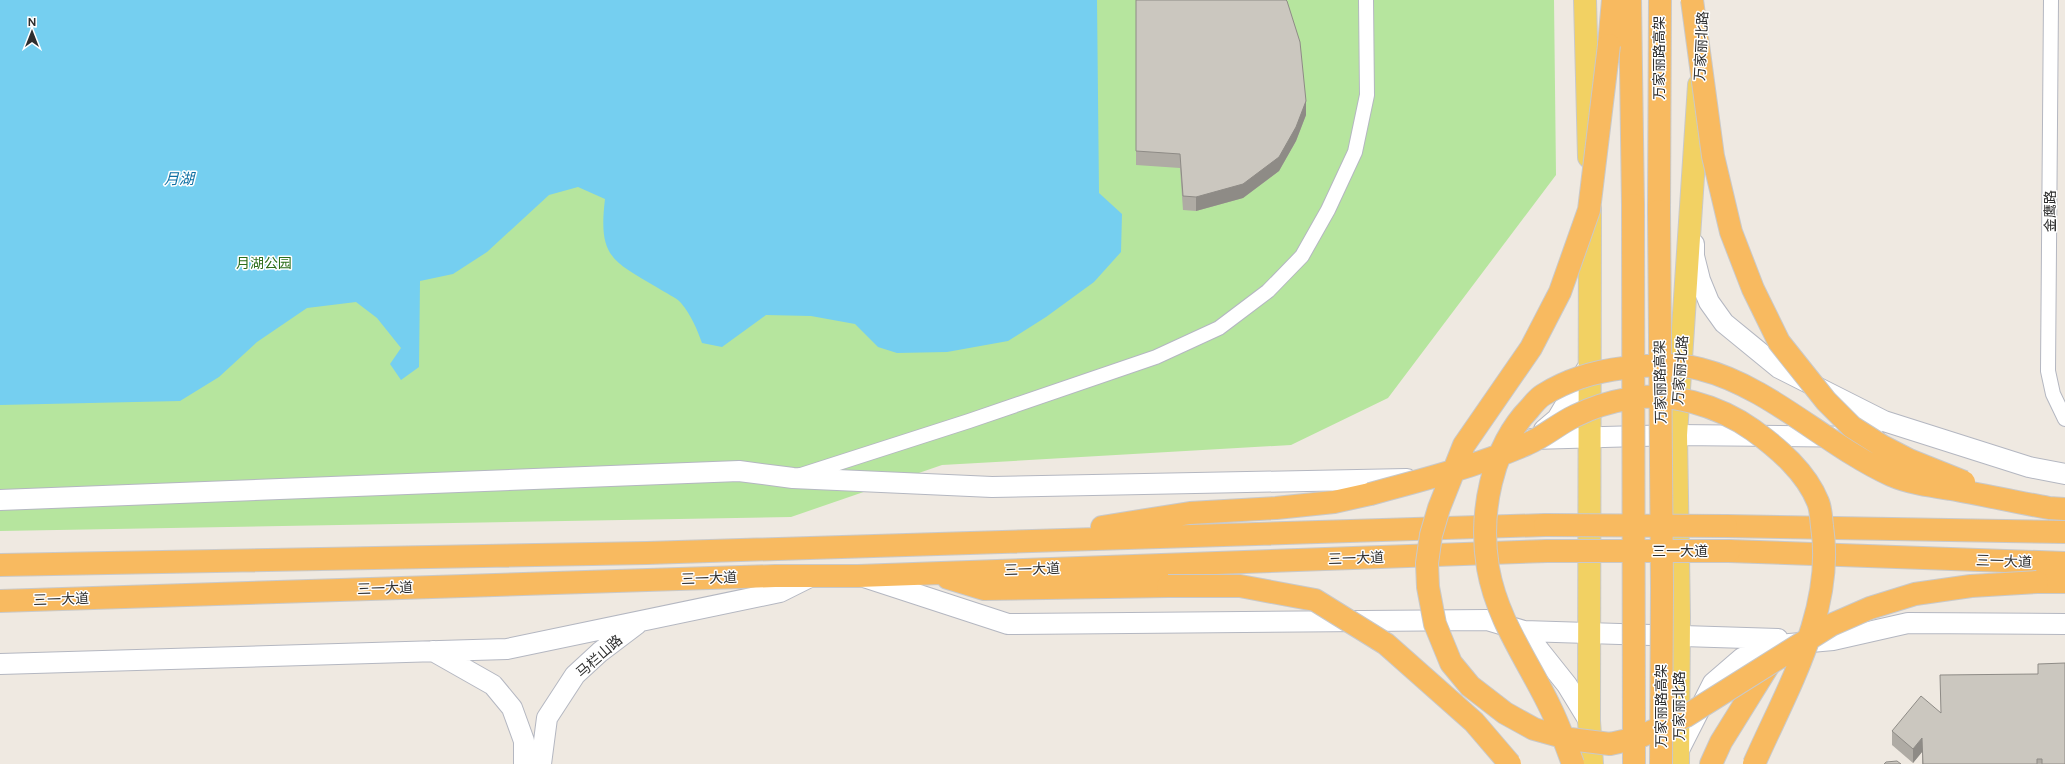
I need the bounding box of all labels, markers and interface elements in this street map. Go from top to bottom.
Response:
street label: 万家丽北路 [1691,11,1712,81]
north arrow [12,12,52,52]
text: N [28,16,36,29]
street label: 万家丽路高架 [1651,16,1668,100]
water label: 月湖 [164,170,196,188]
street label: 金鹰路 [2042,190,2059,232]
park label: 月湖公园 [236,255,292,272]
street label: 万家丽北路 [1670,335,1691,406]
street label: 万家丽路高架 [1651,340,1670,424]
street label: 三一大道 [1652,543,1708,560]
street label: 三一大道 [1328,549,1384,568]
street label: 三一大道 [1976,552,2032,571]
street label: 三一大道 [1004,560,1060,579]
street label: 三一大道 [681,569,737,588]
street label: 三一大道 [357,579,413,598]
street label: 三一大道 [33,590,89,609]
street label: 马栏山路 [573,632,626,681]
street label: 万家丽路高架 [1653,664,1670,748]
street label: 万家丽北路 [1671,671,1688,741]

